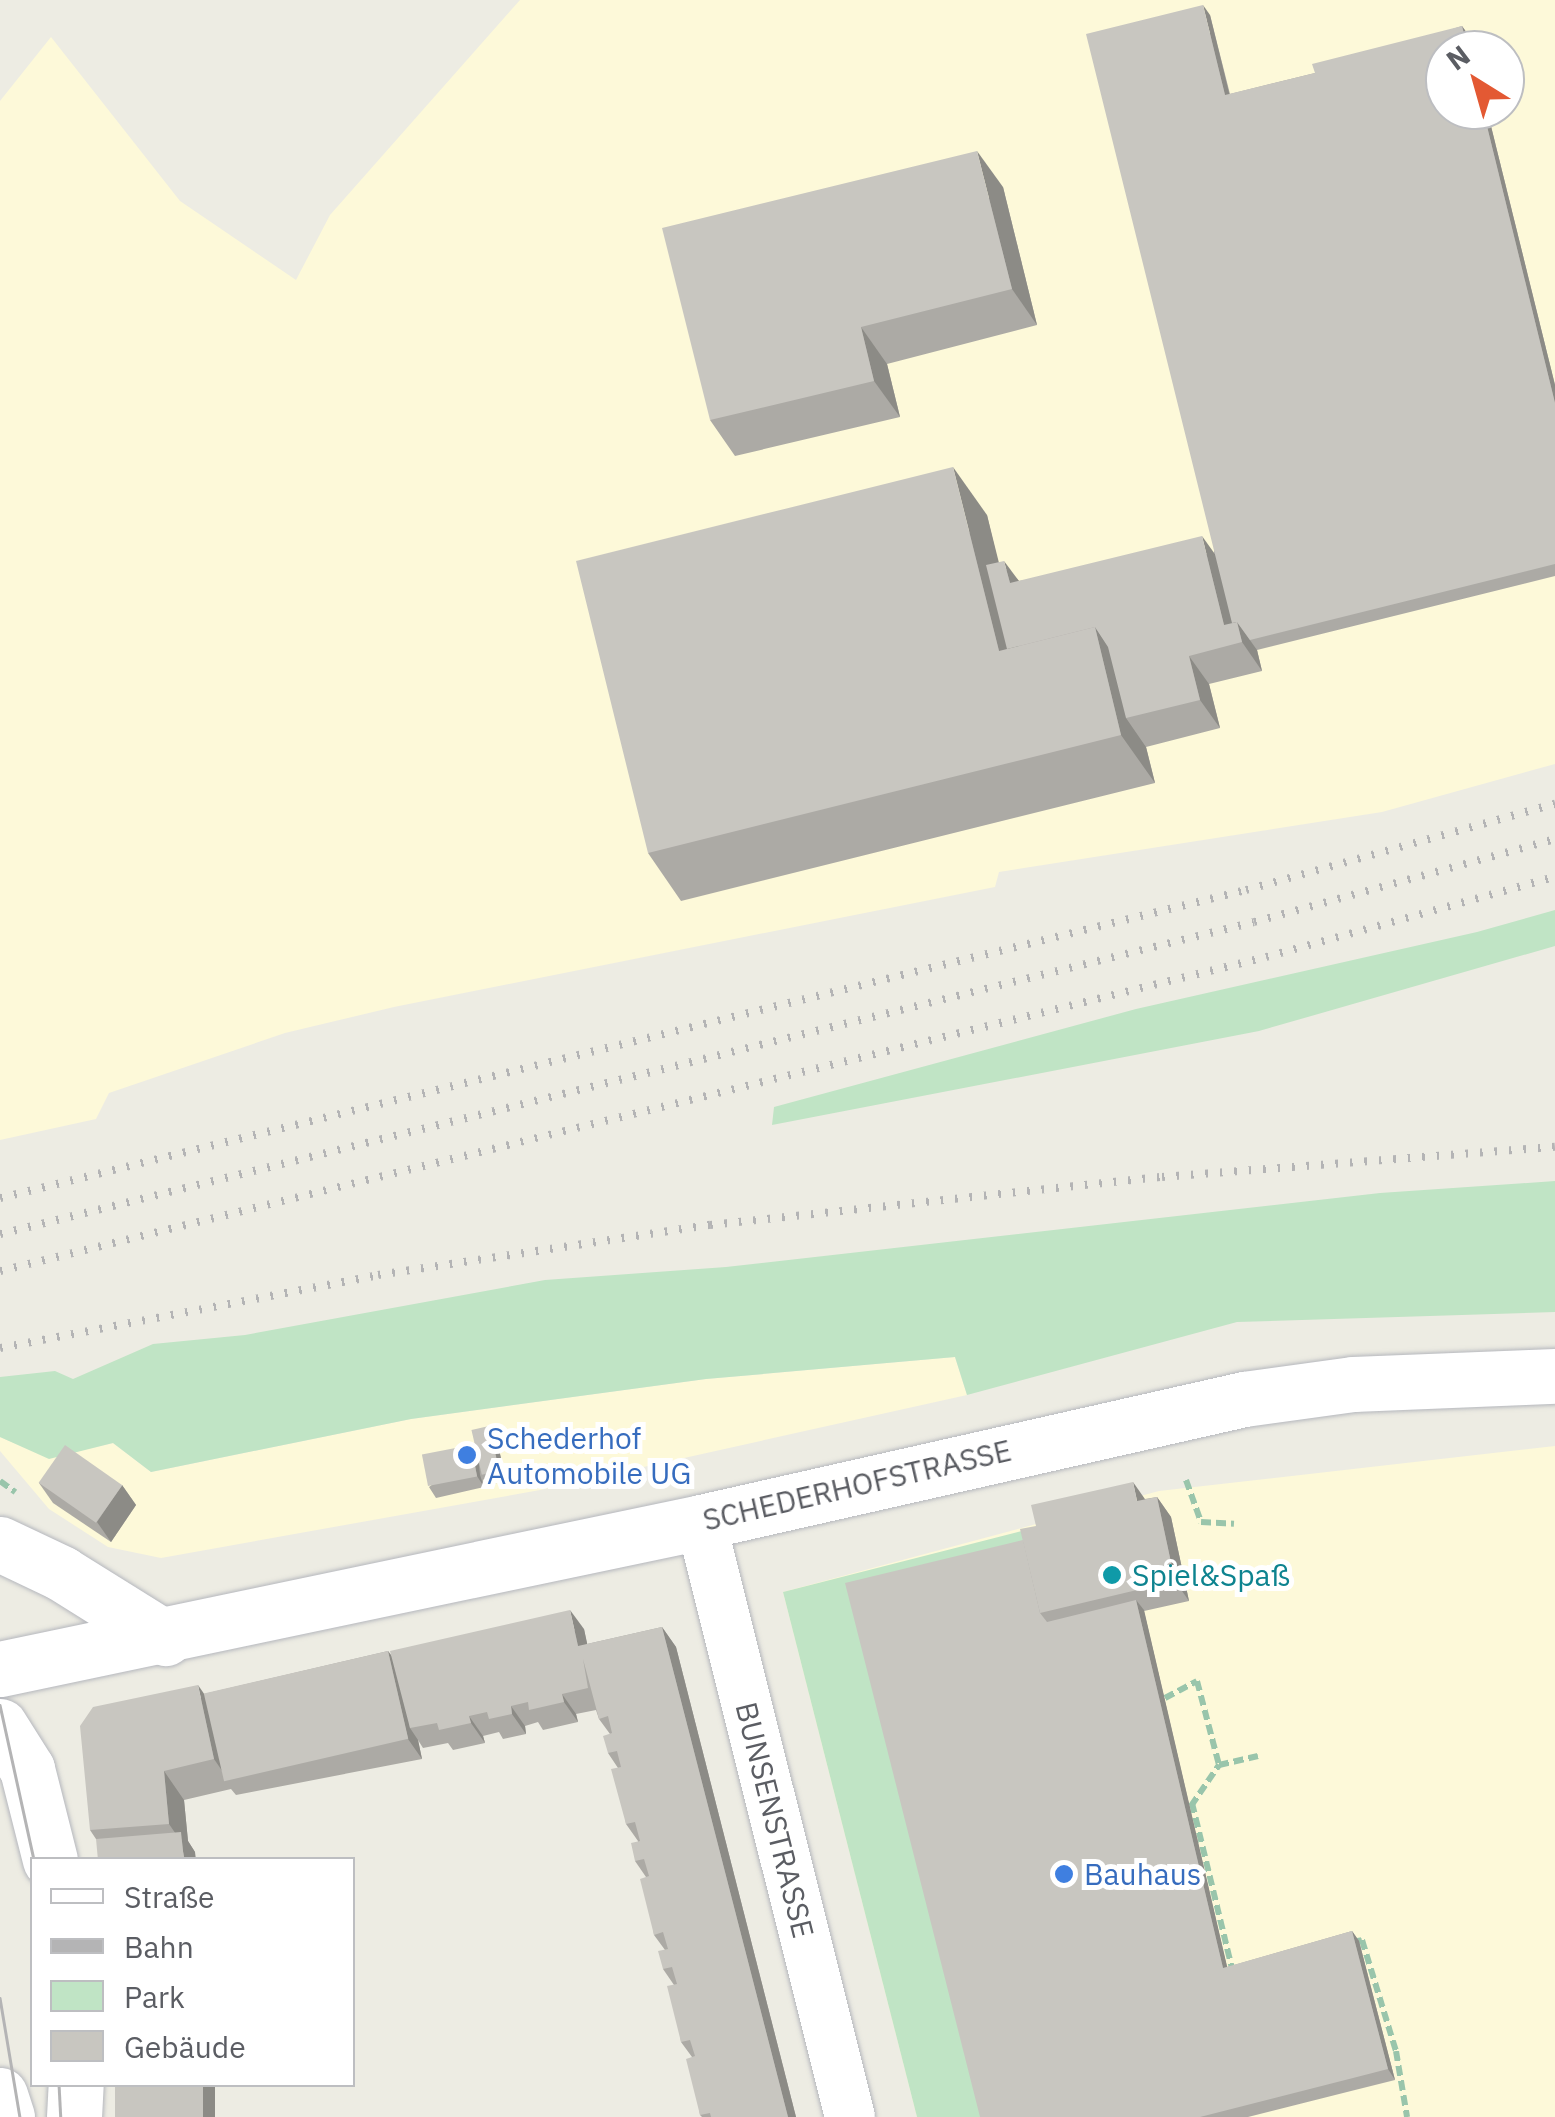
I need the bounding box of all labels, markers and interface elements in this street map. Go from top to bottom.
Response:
north arrow [1425,30,1525,130]
text: N [1439,36,1477,78]
place label: Schederhof Automobile UG [487,1420,691,1490]
street label: SCHEDERHOFSTRASSE [699,1432,1015,1538]
marker: Schederhof Automobile UG [456,1444,478,1466]
place label: Spiel&Spaß [1132,1557,1290,1593]
marker: Spiel&Spaß [1101,1564,1123,1586]
street label: BUNSENSTRASSE [728,1698,822,1942]
place label: Bauhaus [1084,1856,1201,1892]
legend [30,1857,355,2087]
marker: Bauhaus [1053,1863,1075,1885]
text: Straße [124,1877,215,1916]
text: Bahn [124,1927,194,1966]
text: Park [124,1977,185,2016]
text: Gebäude [124,2027,246,2066]

